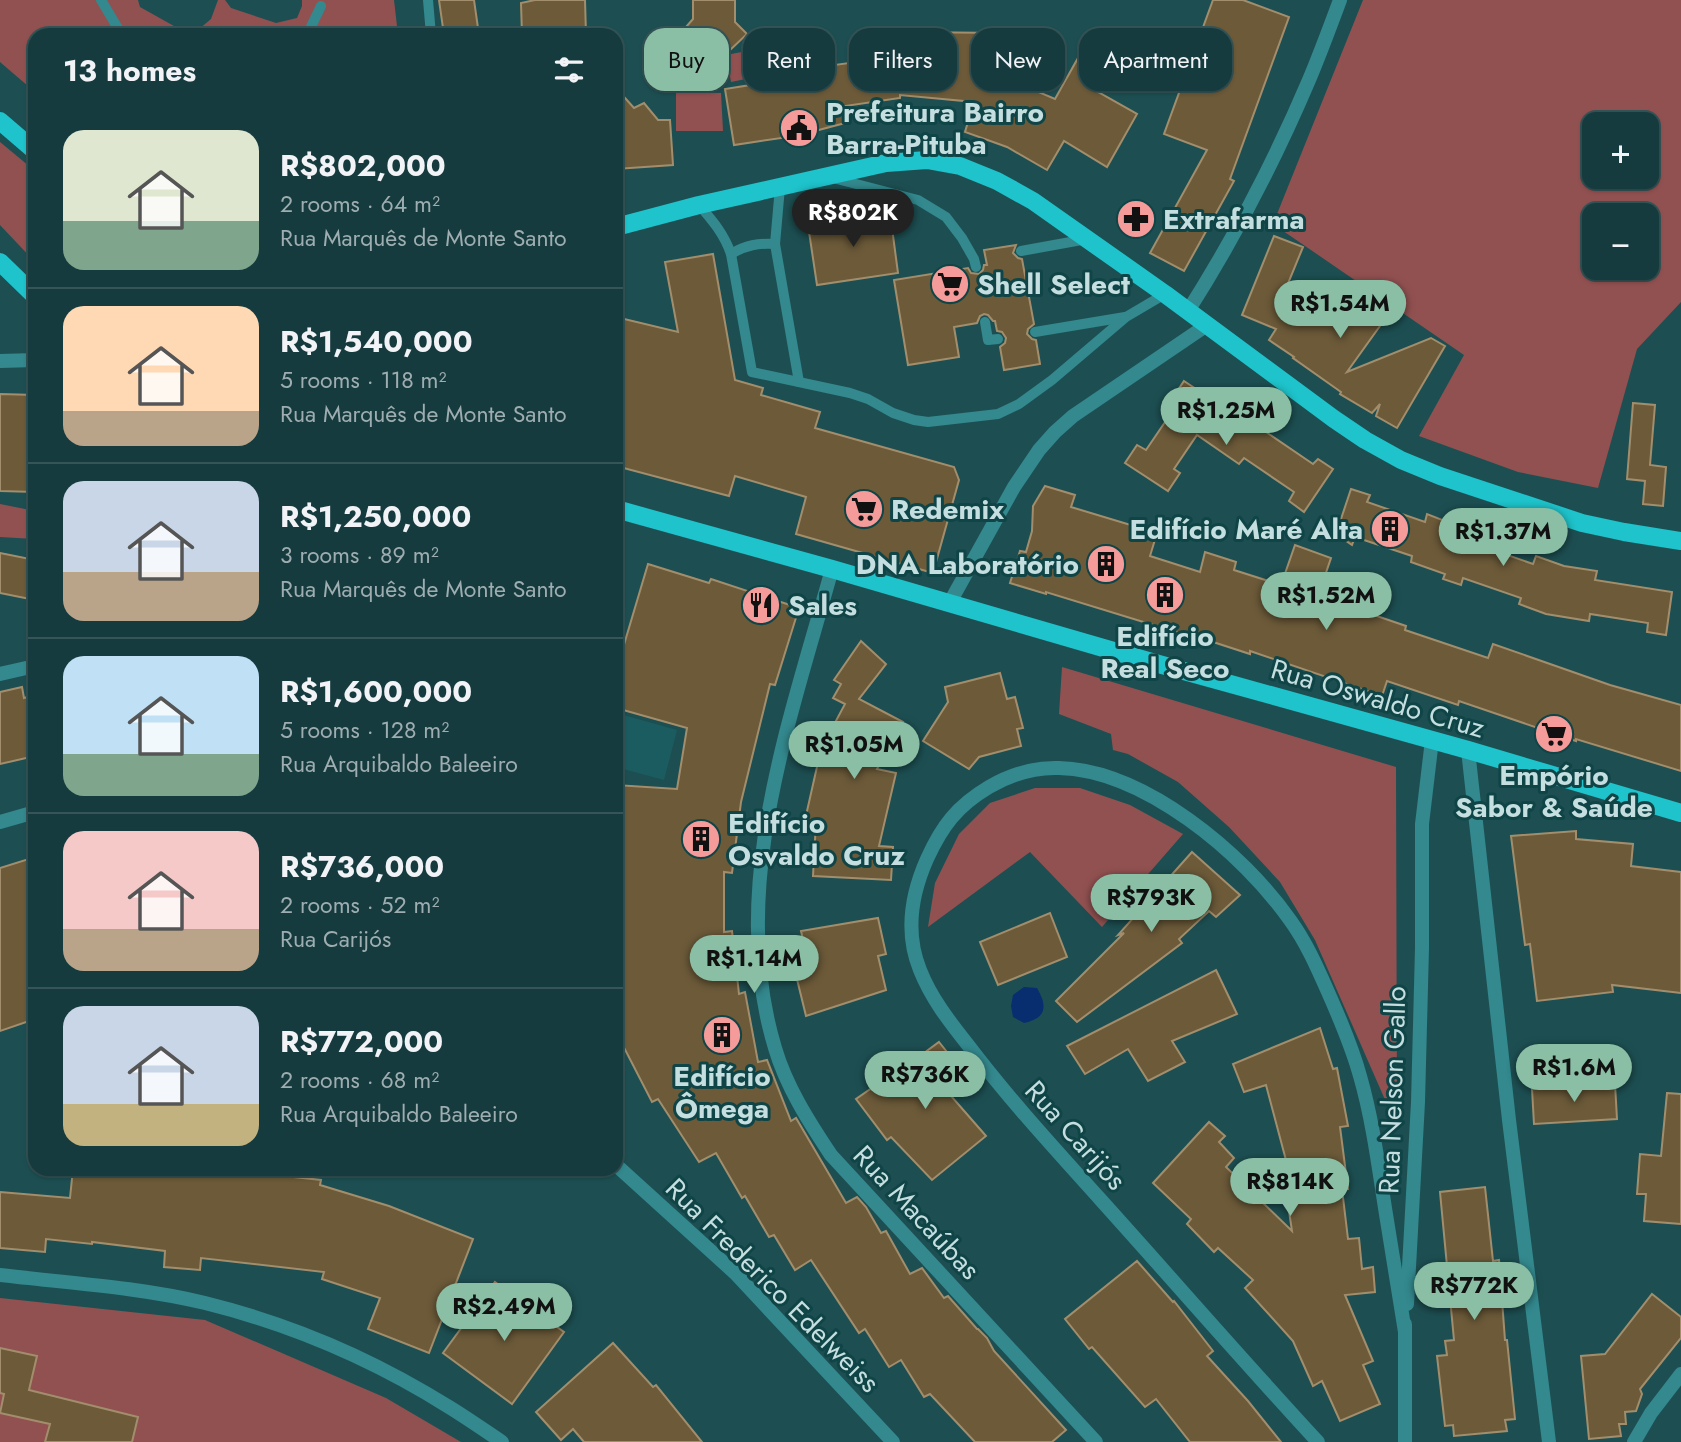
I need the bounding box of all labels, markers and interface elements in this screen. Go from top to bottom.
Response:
chip: Buy [644,28,729,91]
chip: Rent [743,28,835,91]
chip: Filters [849,28,957,91]
chip: New [971,28,1065,91]
chip: Apartment [1079,28,1232,91]
text: 13 homes [63,49,196,92]
icon: filters [550,51,588,89]
place label: Prefeitura Bairro Barra-Pituba [826,92,1044,165]
public building icon: Prefeitura Bairro Barra-Pituba [778,107,820,149]
map controls [1582,112,1659,280]
button: + [1582,112,1659,189]
text: R$802,000 [280,144,446,187]
icon: home [119,158,203,242]
text: 2 rooms · 64 m² [280,187,440,221]
pin: R$802K [796,190,910,249]
text: R$802K [808,195,898,229]
pharmacy icon: Extrafarma [1115,198,1157,240]
place label: Extrafarma [1163,199,1305,240]
button: − [1582,203,1659,280]
text: Rua Marquês de Monte Santo [280,221,567,255]
supermarket icon: Shell Select [929,263,971,305]
place label: Shell Select [977,264,1130,305]
pin: R$1.54M [1275,280,1405,340]
text: R$1.54M [1290,286,1390,320]
text: R$1,540,000 [280,320,473,363]
icon: home [119,334,203,418]
text: 5 rooms · 118 m² [280,363,447,397]
pin: R$1.25M [1161,388,1291,447]
text: R$1.25M [1177,393,1275,427]
text: Rua Marquês de Monte Santo [280,397,567,431]
supermarket icon: Redemix [843,488,885,530]
place label: Redemix [891,489,1004,530]
text: R$1,250,000 [280,495,471,538]
building icon: Edifício Maré Alta [1369,508,1411,550]
pin: R$1.37M [1438,508,1568,568]
icon: home [119,509,203,593]
place label: Edifício Maré Alta [1130,509,1363,550]
text: R$1.37M [1455,514,1551,548]
text: 3 rooms · 89 m² [280,538,439,572]
building icon: DNA Laboratório [1085,543,1127,585]
place label: DNA Laboratório [856,544,1079,585]
text: Rua Marquês de Monte Santo [280,572,567,606]
pin: R$1.52M [1261,572,1391,632]
building icon: Edifício Real Seco [1144,574,1186,616]
text: R$1.52M [1277,578,1375,612]
restaurant icon: Sales [740,584,782,626]
place label: Sales [788,585,857,626]
place label: Edifício Real Seco [1100,616,1230,689]
street label: Rua Oswaldo Cruz [1266,648,1490,749]
text: R$1,600,000 [280,670,472,713]
icon: home [119,684,203,768]
text: 5 rooms · 128 m² [280,713,449,747]
supermarket icon: Empório Sabor & Saúde [1533,713,1575,755]
pin: R$1.05M [789,722,919,781]
text: R$1.05M [805,727,903,761]
text: Rua Arquibaldo Baleeiro [280,747,518,781]
place label: Empório Sabor & Saúde [1455,755,1653,828]
place label: Edifício Osvaldo Cruz [728,803,905,876]
building icon: Edifício Osvaldo Cruz [680,818,722,860]
text: R$736,000 [280,845,444,888]
icon: home [119,859,203,943]
pin: R$793K [1094,874,1208,934]
text: R$793K [1107,880,1195,914]
text: 2 rooms · 52 m² [280,888,439,922]
text: Rua Carijós [280,922,391,956]
pin: R$1.14M [689,936,819,995]
text: R$1.14M [706,941,802,975]
street label: Rua Nelson Gallo [1368,985,1417,1195]
building icon: Edifício Ômega [701,1014,743,1056]
text: R$772,000 [280,1020,443,1063]
icon: home [119,1034,203,1118]
pin: R$1.6M [1517,1044,1631,1104]
text: R$1.6M [1532,1050,1616,1084]
pin: R$736K [868,1052,982,1111]
place label: Edifício Ômega [673,1056,771,1129]
text: R$736K [881,1057,969,1091]
text: 2 rooms · 68 m² [280,1063,439,1097]
street label: Rua Carijós [1015,1071,1136,1199]
text: Rua Arquibaldo Baleeiro [280,1097,518,1131]
street label: Rua Macaúbas [843,1136,990,1289]
pin: R$814K [1233,1158,1347,1218]
text: R$814K [1246,1164,1334,1198]
street label: Rua Frederico Edelweiss [656,1169,889,1402]
pin: R$772K [1417,1262,1531,1322]
text: R$772K [1430,1268,1518,1302]
pin: R$2.49M [439,1284,569,1343]
text: R$2.49M [452,1289,556,1323]

